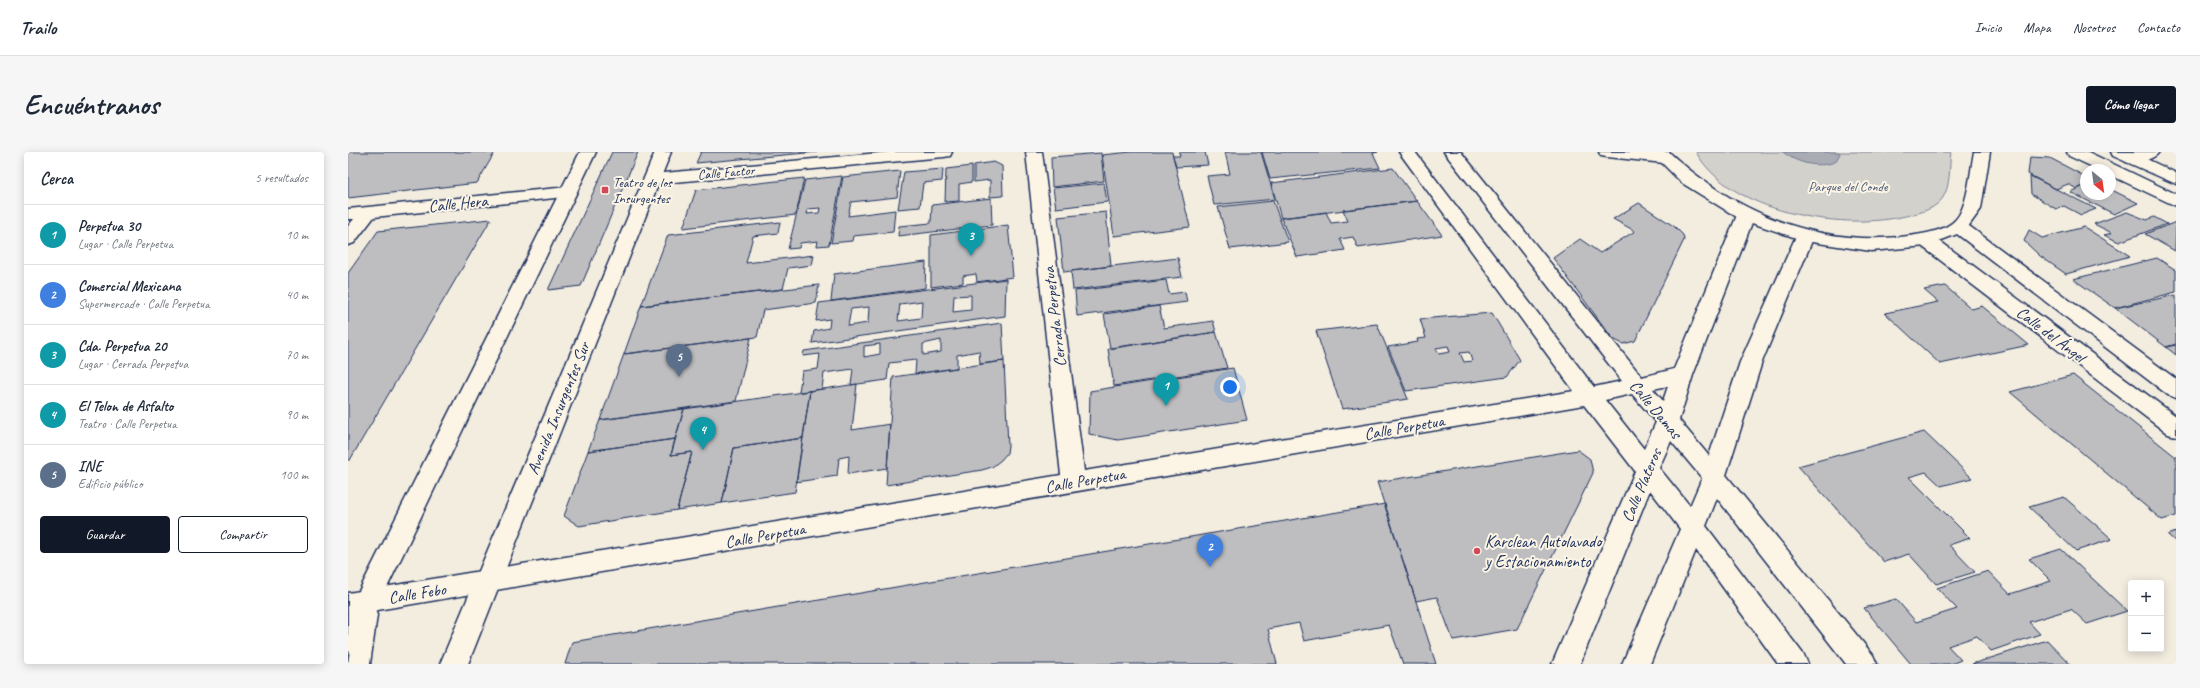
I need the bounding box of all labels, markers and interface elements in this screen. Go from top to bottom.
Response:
text: Trailo [20,16,56,40]
text: Inicio [1975,19,2002,36]
text: Mapa [2024,19,2051,36]
text: Nosotros [2073,19,2115,36]
text: Contacto [2137,19,2180,36]
button: Cómo llegar [2086,86,2176,123]
text: Encuéntranos [24,87,159,122]
street label: Calle Factor [697,161,756,183]
north arrow [2080,164,2116,200]
text: Cerca [40,168,73,189]
text: 5 resultados [255,170,308,186]
place label: Teatro de los Insurgentes [613,174,673,207]
park label: Parque del Conde [1808,178,1889,195]
marker: Teatro de los Insurgentes [600,185,610,195]
street label: Calle Hera [427,190,490,217]
text: Perpetua 30 [78,217,140,236]
pin: 3 [958,223,984,256]
text: 1 [50,227,56,243]
text: 10 m [286,227,308,243]
text: Lugar · Calle Perpetua [78,236,173,252]
street label: Cerrada Perpetua [1038,264,1071,368]
text: Comercial Mexicana [78,277,181,296]
text: 2 [50,287,56,303]
text: 40 m [286,287,308,303]
text: Supermercado · Calle Perpetua [78,296,209,312]
street label: Calle del Ángel [2012,301,2092,369]
text: Cda. Perpetua 20 [78,337,166,356]
street label: Avenida Insurgentes Sur [522,337,595,478]
pin: 5 [666,344,692,377]
text: 3 [50,347,56,363]
text: 70 m [286,347,308,363]
text: Lugar · Cerrada Perpetua [78,356,188,372]
pin: 1 [1153,373,1179,406]
street label: Calle Damas [1625,376,1688,445]
your location [1220,377,1240,397]
text: El Telon de Asfalto [78,397,173,416]
text: 4 [50,407,56,423]
text: 90 m [286,407,308,423]
street label: Calle Perpetua [1362,410,1448,445]
text: Teatro · Calle Perpetua [78,416,176,432]
pin: 4 [690,417,716,450]
street label: Calle Plateros [1617,443,1667,525]
text: INE [78,457,102,476]
street label: Calle Perpetua [1043,463,1129,498]
text: 5 [50,467,56,483]
text: 100 m [280,467,308,483]
text: Edificio público [78,476,143,492]
button: Guardar [40,516,170,553]
button: Compartir [178,516,308,553]
street label: Calle Perpetua [723,518,809,553]
place label: Karclean Autolavado y Estacionamiento [1484,531,1603,572]
pin: 2 [1197,534,1223,567]
marker: Karclean Autolavado y Estacionamiento [1472,546,1482,556]
street label: Calle Febo [387,578,448,608]
map controls [2128,580,2164,652]
button: + [2128,580,2164,616]
button: − [2128,616,2164,652]

